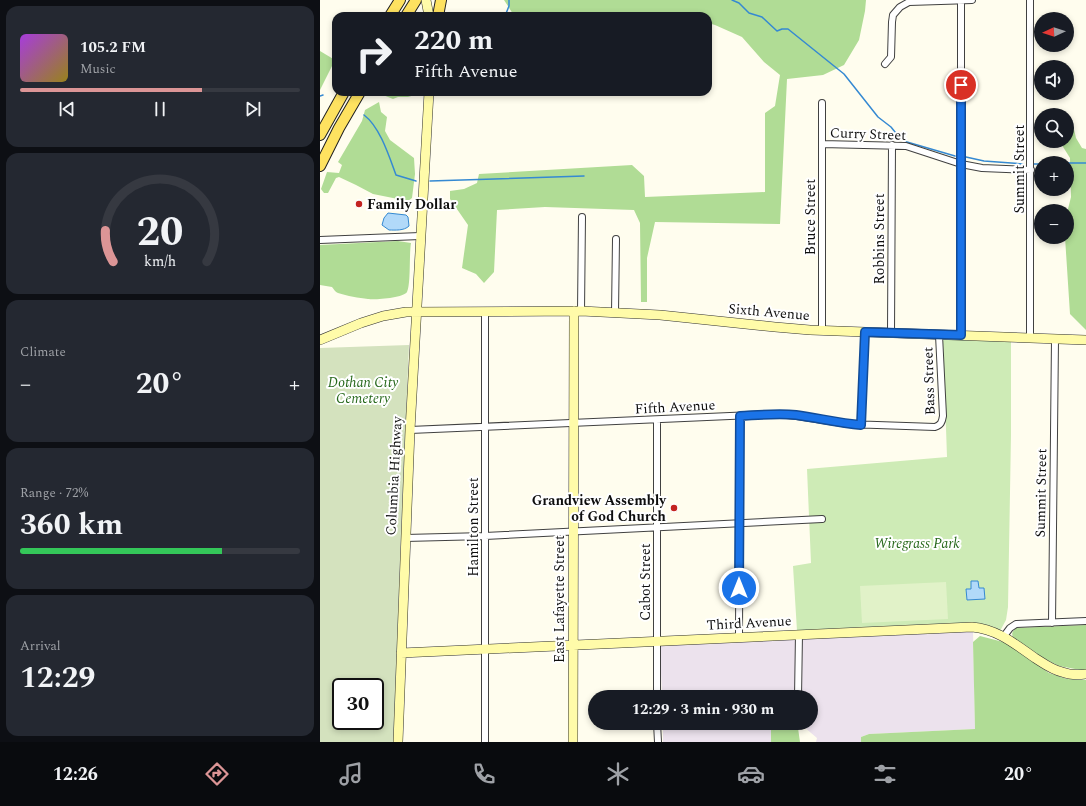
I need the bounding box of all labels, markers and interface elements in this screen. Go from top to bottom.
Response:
north arrow [1034,12,1074,52]
map controls [1034,12,1074,244]
text: 220 m [414,19,493,62]
icon: right [348,28,400,80]
text: 105.2 FM [80,36,146,59]
text: Fifth Avenue [414,58,517,85]
text: Music [80,59,116,79]
button: sound [1034,60,1074,100]
pin [944,68,978,102]
icon: arrive [950,74,972,96]
icon: previous [56,98,78,120]
icon: pause [149,98,171,120]
icon: next [242,98,264,120]
button: search [1034,108,1074,148]
street label: Curry Street [830,122,906,146]
street label: Summit Street [1009,125,1030,213]
button: + [1034,156,1074,196]
street label: Bruce Street [800,179,821,255]
street label: Robbins Street [869,193,890,285]
place label: Family Dollar [367,194,456,215]
marker: Family Dollar [354,199,364,209]
text: 20 [137,201,183,264]
button: − [1034,204,1074,244]
text: km/h [144,250,176,272]
street label: Sixth Avenue [727,298,811,326]
text: Climate [20,342,66,362]
street label: Bass Street [917,346,941,415]
text: 20° [136,361,184,407]
text: − [20,368,31,401]
text: + [289,368,300,401]
park label: Dothan City Cemetery [328,372,399,409]
street label: Fifth Avenue [634,394,716,420]
street label: Columbia Highway [380,415,408,536]
street label: Summit Street [1030,448,1052,538]
street label: Hamilton Street [463,477,484,577]
text: Range · 72% [20,483,88,503]
place label: Grandview Assembly of God Church [532,490,667,527]
text: 360 km [20,502,123,548]
marker: Grandview Assembly of God Church [669,503,679,513]
park label: Wiregrass Park [874,533,960,554]
street label: East Lafayette Street [549,535,570,663]
street label: Cabot Street [635,543,656,621]
position arrow [718,567,760,609]
street label: Third Avenue [706,610,792,636]
text: Arrival [20,636,61,656]
text: 12:29 [20,655,95,701]
speed limit sign: 30 [332,678,384,730]
text: 12:29 · 3 min · 930 m [632,698,774,721]
icon: directions [203,760,231,788]
icon: music [337,760,365,788]
icon: phone [470,760,498,788]
icon: climate [604,760,632,788]
icon: car [737,760,765,788]
icon: filters [871,760,899,788]
text: 12:26 [53,761,98,788]
text: 20° [1004,761,1033,788]

